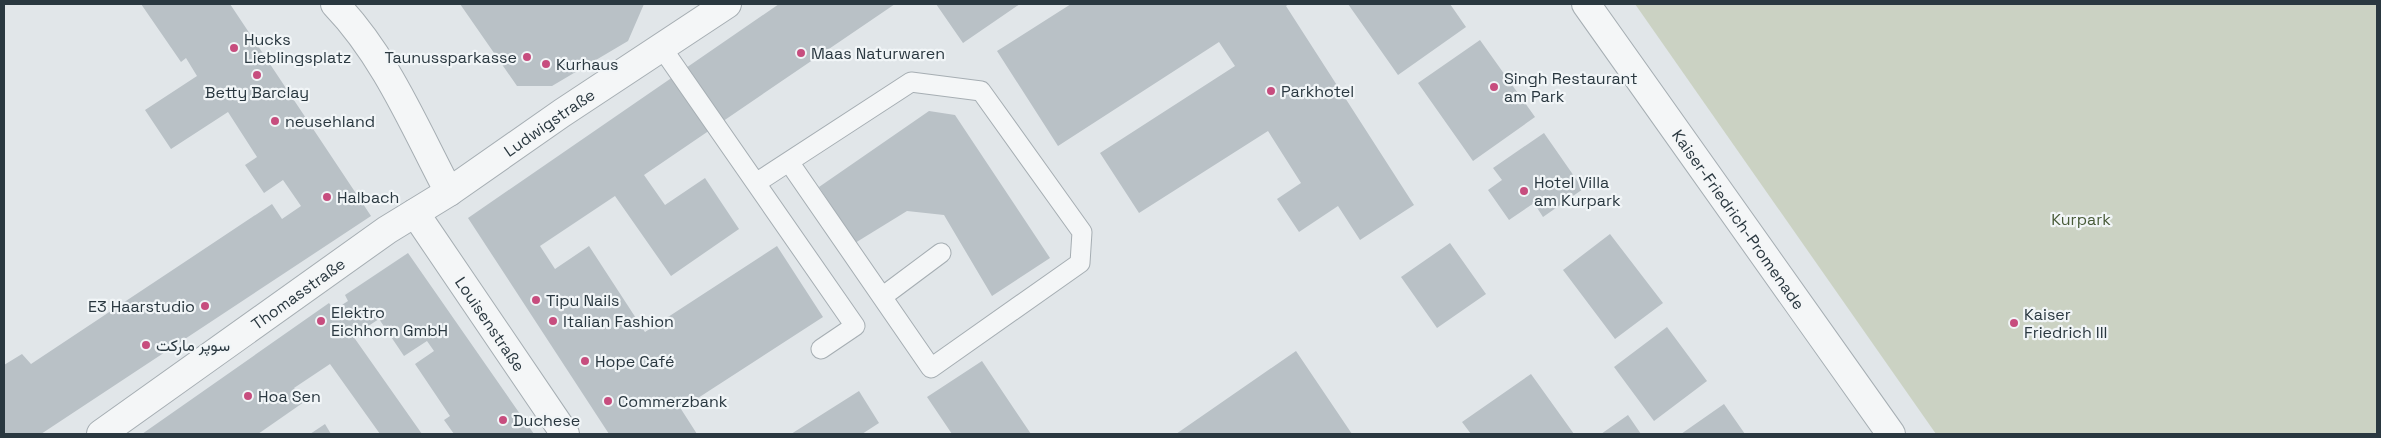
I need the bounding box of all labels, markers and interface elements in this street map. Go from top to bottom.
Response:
place label: Hucks Lieblingsplatz [244,29,351,68]
marker: Hucks Lieblingsplatz [228,42,240,54]
place label: Maas Naturwaren [811,43,945,64]
place label: Taunussparkasse [384,47,517,68]
marker: Maas Naturwaren [795,47,807,59]
marker: Taunussparkasse [521,51,533,63]
place label: Kurhaus [556,54,618,75]
marker: Kurhaus [540,58,552,70]
place label: Singh Restaurant am Park [1504,68,1638,107]
marker: Betty Barclay [251,69,263,81]
place label: Parkhotel [1281,81,1354,102]
marker: Singh Restaurant am Park [1488,81,1500,93]
place label: Betty Barclay [205,82,309,103]
street label: Ludwigstraße [500,84,599,161]
marker: Parkhotel [1265,85,1277,97]
place label: neusehland [285,111,375,132]
marker: neusehland [269,115,281,127]
street label: Kaiser-Friedrich-Promenade [1668,125,1810,313]
place label: Hotel Villa am Kurpark [1534,172,1621,211]
marker: Hotel Villa am Kurpark [1518,185,1530,197]
place label: Halbach [337,187,399,208]
marker: Halbach [321,191,333,203]
park label: Kurpark [2051,209,2111,230]
street label: Thomasstraße [247,253,349,334]
street label: Louisenstraße [451,272,530,375]
place label: Tipu Nails [546,290,620,311]
marker: Tipu Nails [530,294,542,306]
place label: E3 Haarstudio [88,296,195,317]
marker: E3 Haarstudio [199,300,211,312]
place label: Elektro Eichhorn GmbH [331,302,448,341]
place label: Kaiser Friedrich III [2024,304,2108,343]
place label: Italian Fashion [563,311,674,332]
marker: Elektro Eichhorn GmbH [315,315,327,327]
marker: Italian Fashion [547,315,559,327]
marker: Kaiser Friedrich III [2008,317,2020,329]
place label: سوپر مارکت [156,335,230,357]
marker: سوپر مارکت [140,339,152,351]
place label: Hope Café [595,351,674,372]
marker: Hope Café [579,355,591,367]
place label: Hoa Sen [258,386,321,407]
marker: Hoa Sen [242,390,254,402]
place label: Commerzbank [618,391,728,412]
marker: Commerzbank [602,395,614,407]
place label: Duchese [513,410,580,431]
marker: Duchese [497,414,509,426]

